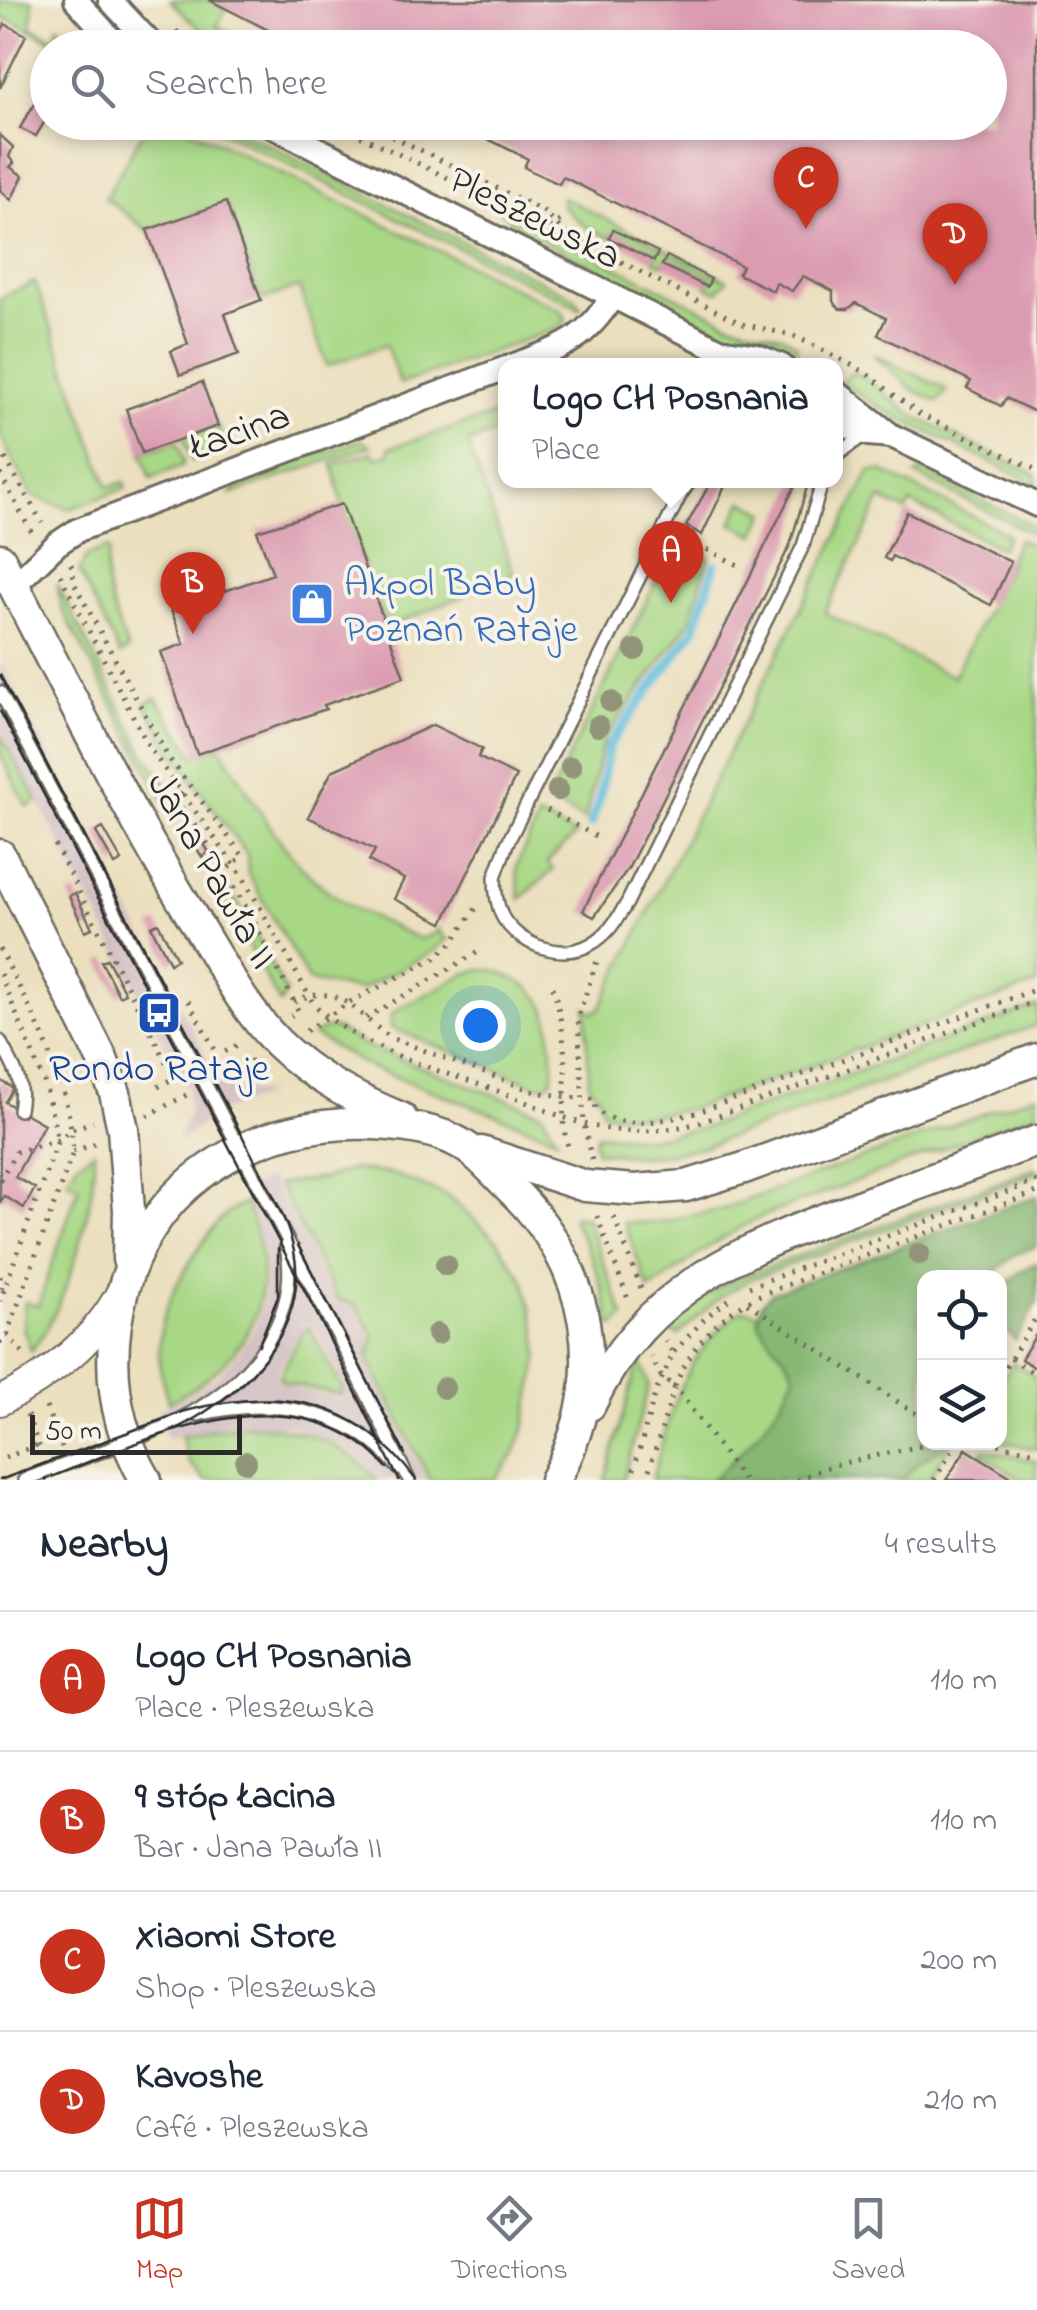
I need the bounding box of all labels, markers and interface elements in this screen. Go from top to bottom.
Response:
search box [30,30,1007,140]
text: Search here [145,57,327,113]
icon: search [65,58,120,113]
pin: C [774,146,838,229]
street label: Pleszewska [437,153,631,287]
pin: D [922,202,988,285]
popup [498,358,843,488]
text: Logo CH Posnania [532,372,809,428]
street label: Łacina [181,388,299,479]
text: Place [532,428,600,475]
pin: A [638,520,704,603]
pin: B [160,552,226,634]
place label: Akpol Baby Poznań Rataje [344,556,578,661]
shop icon: Akpol Baby Poznań Rataje [289,581,335,627]
street label: Jana Pawła II [130,761,291,981]
bus stop icon: Rondo Rataje [136,990,182,1036]
your location [455,1000,506,1051]
place label: Rondo Rataje [49,1041,269,1100]
map controls [917,1270,1007,1450]
button: locate [917,1270,1007,1360]
button: layers [917,1360,1007,1450]
scale bar [30,1410,242,1454]
text: 50 m [45,1412,102,1453]
text: Nearby [40,1515,168,1576]
text: 4 results [885,1522,997,1569]
text: Logo CH Posnania [135,1630,412,1686]
text: A [63,1658,82,1705]
text: 110 m [930,1658,997,1705]
text: Place · Pleszewska [135,1686,375,1733]
text: 9 stóp Łacina [135,1770,336,1826]
text: B [62,1798,83,1845]
text: 110 m [930,1798,997,1845]
text: Bar · Jana Pawła II [135,1826,382,1873]
text: Xiaomi Store [135,1910,336,1966]
text: C [64,1938,81,1985]
text: 200 m [921,1938,997,1985]
text: Shop · Pleszewska [135,1966,377,2013]
text: Kavoshe [135,2050,263,2106]
text: D [61,2078,84,2125]
text: 210 m [924,2078,997,2125]
text: Café · Pleszewska [135,2106,369,2153]
tab: Map [132,2191,187,2292]
tab: Directions [451,2191,568,2292]
tab: Saved [832,2191,905,2292]

